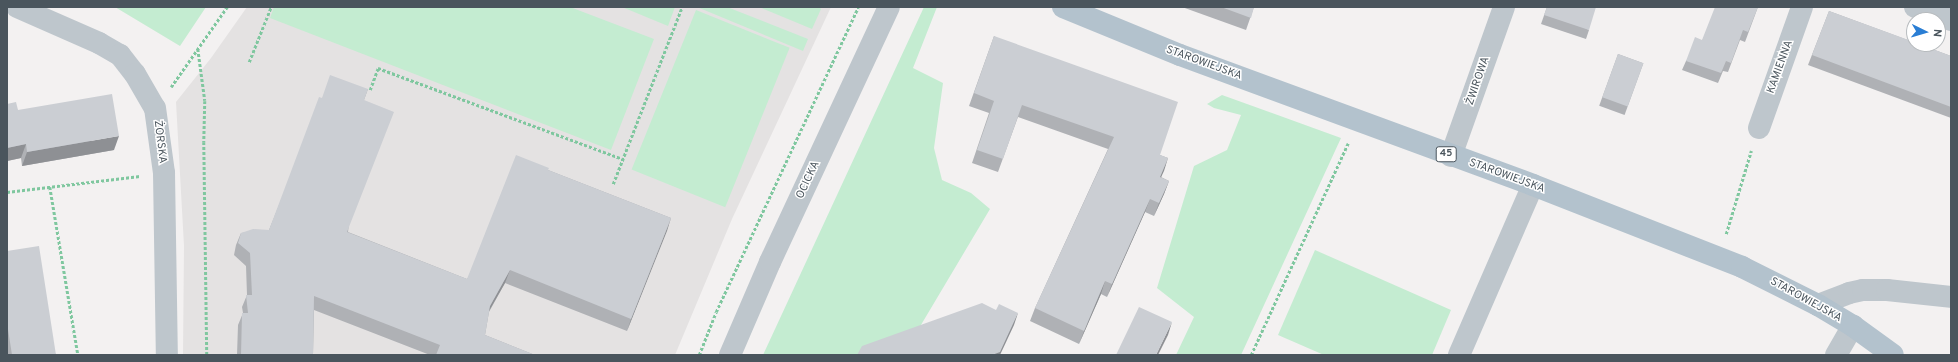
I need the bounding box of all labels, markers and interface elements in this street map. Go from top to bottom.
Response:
north arrow [1906,12,1946,52]
text: N [1930,28,1944,38]
street label: KAMIENNA [1764,39,1796,95]
street label: STAROWIEJSKA [1164,43,1244,83]
street label: ŻWIROWA [1464,55,1492,107]
street label: ŻORSKA [151,120,169,164]
road number: 45 [1435,146,1457,162]
street label: STAROWIEJSKA [1467,156,1547,196]
street label: OCICKA [794,159,822,201]
street label: STAROWIEJSKA [1768,275,1844,325]

